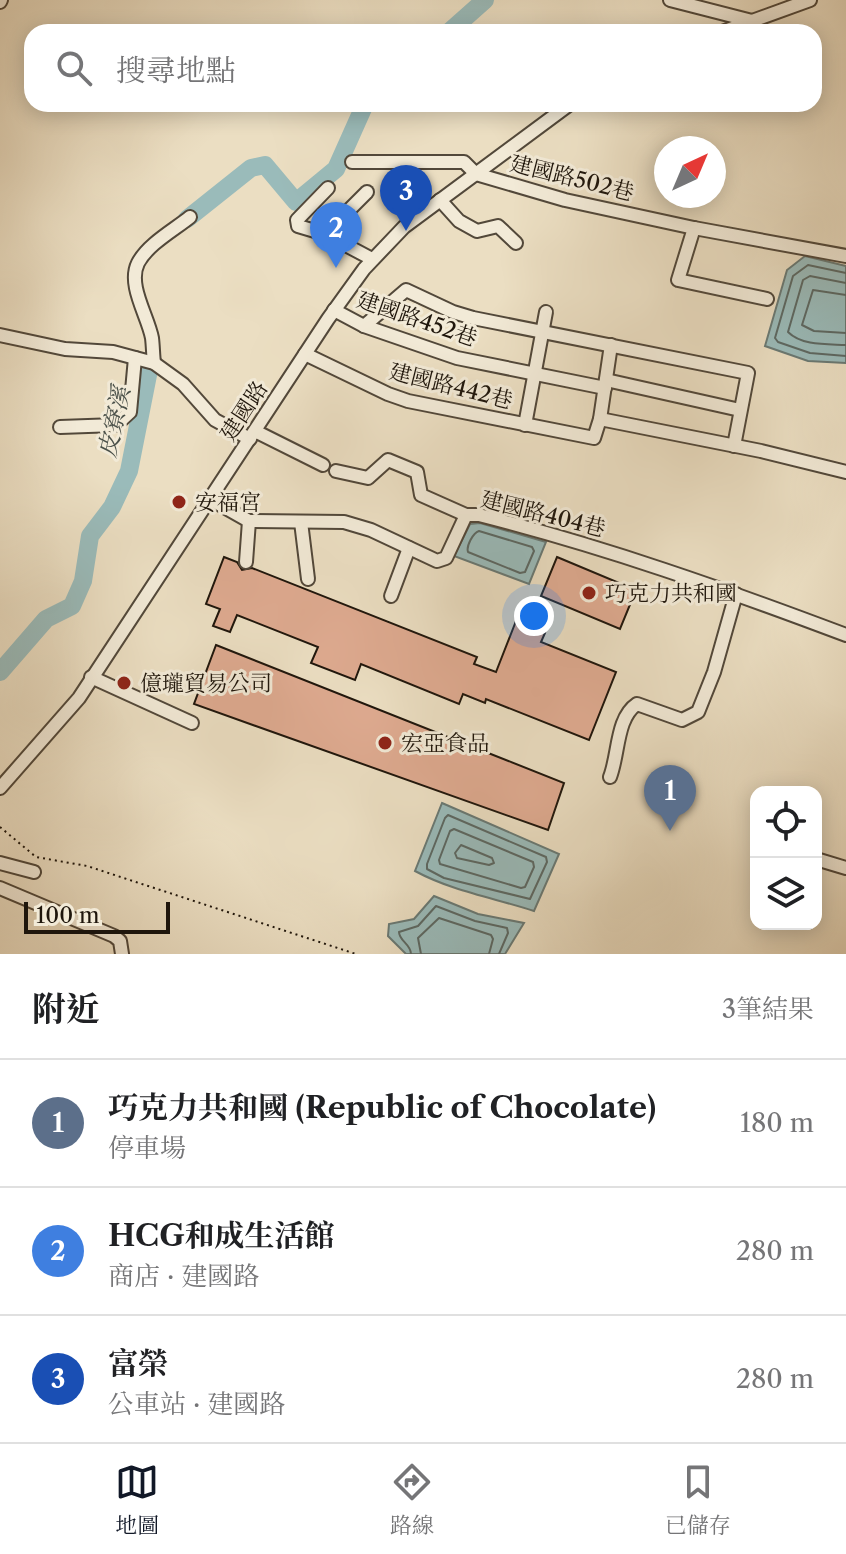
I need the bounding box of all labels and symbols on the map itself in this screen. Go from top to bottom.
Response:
north arrow [654,136,726,208]
street label: 建國路502巷 [507,150,637,206]
pin: 3 [380,165,432,231]
pin: 2 [310,202,362,268]
street label: 建國路452巷 [353,286,481,352]
street label: 建國路442巷 [387,358,515,414]
street label: 建國路 [215,376,273,446]
water label: 皮寮溪 [92,381,136,460]
street label: 建國路404巷 [478,485,608,543]
place label: 安福宮 [195,489,261,516]
marker: 安福宮 [170,493,188,511]
place label: 巧克力共和國 [605,580,737,607]
marker: 巧克力共和國 [580,584,598,602]
your location [514,596,554,636]
place label: 億瓏貿易公司 [140,670,272,697]
marker: 億瓏貿易公司 [115,674,133,692]
place label: 宏亞食品 [401,730,489,757]
marker: 宏亞食品 [376,734,394,752]
pin: 1 [644,765,696,831]
scale bar [24,898,170,934]

